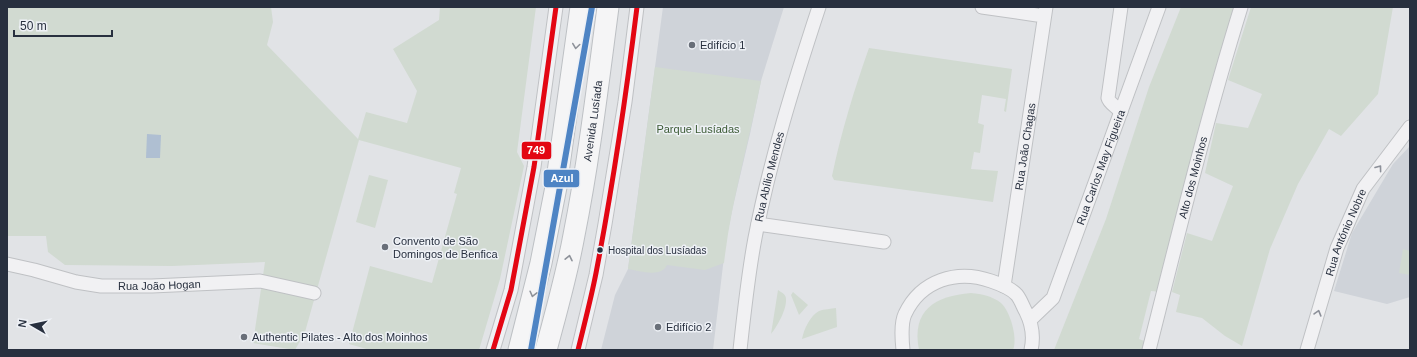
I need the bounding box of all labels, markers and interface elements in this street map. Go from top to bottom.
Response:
scale bar [14,12,112,38]
text: 50 m [20,19,47,33]
place label: Edifício 1 [700,39,745,51]
marker: Edifício 1 [687,40,697,50]
one-way arrow [572,43,581,49]
street label: Avenida Lusíada [581,79,605,162]
street label: Rua João Chagas [1012,102,1038,191]
street label: Rua Carlos May Figueira [1074,107,1127,227]
park label: Parque Lusíadas [656,123,740,135]
street label: Rua Abílio Mendes [752,130,786,223]
street label: Alto dos Moinhos [1176,135,1210,220]
line badge: 749 [521,141,552,160]
text: 749 [527,144,545,156]
one-way arrow [1374,166,1381,173]
line badge: Azul [543,169,580,188]
text: Azul [550,172,574,184]
street label: Rua António Nobre [1323,187,1368,277]
place label: Convento de São Domingos de Benfica [393,235,498,260]
marker: Convento de São Domingos de Benfica [380,242,390,252]
marker: Hospital dos Lusíadas [595,245,605,255]
place label: Hospital dos Lusíadas [608,245,706,256]
one-way arrow [565,255,573,261]
street label: Rua João Hogan [118,278,201,292]
one-way arrow [530,291,538,297]
north arrow [12,305,52,345]
one-way arrow [1313,309,1322,316]
text: N [16,319,29,328]
place label: Edifício 2 [666,321,711,333]
marker: Edifício 2 [653,322,663,332]
place label: Authentic Pilates - Alto dos Moinhos [252,331,428,343]
marker: Authentic Pilates - Alto dos Moinhos [239,332,249,342]

